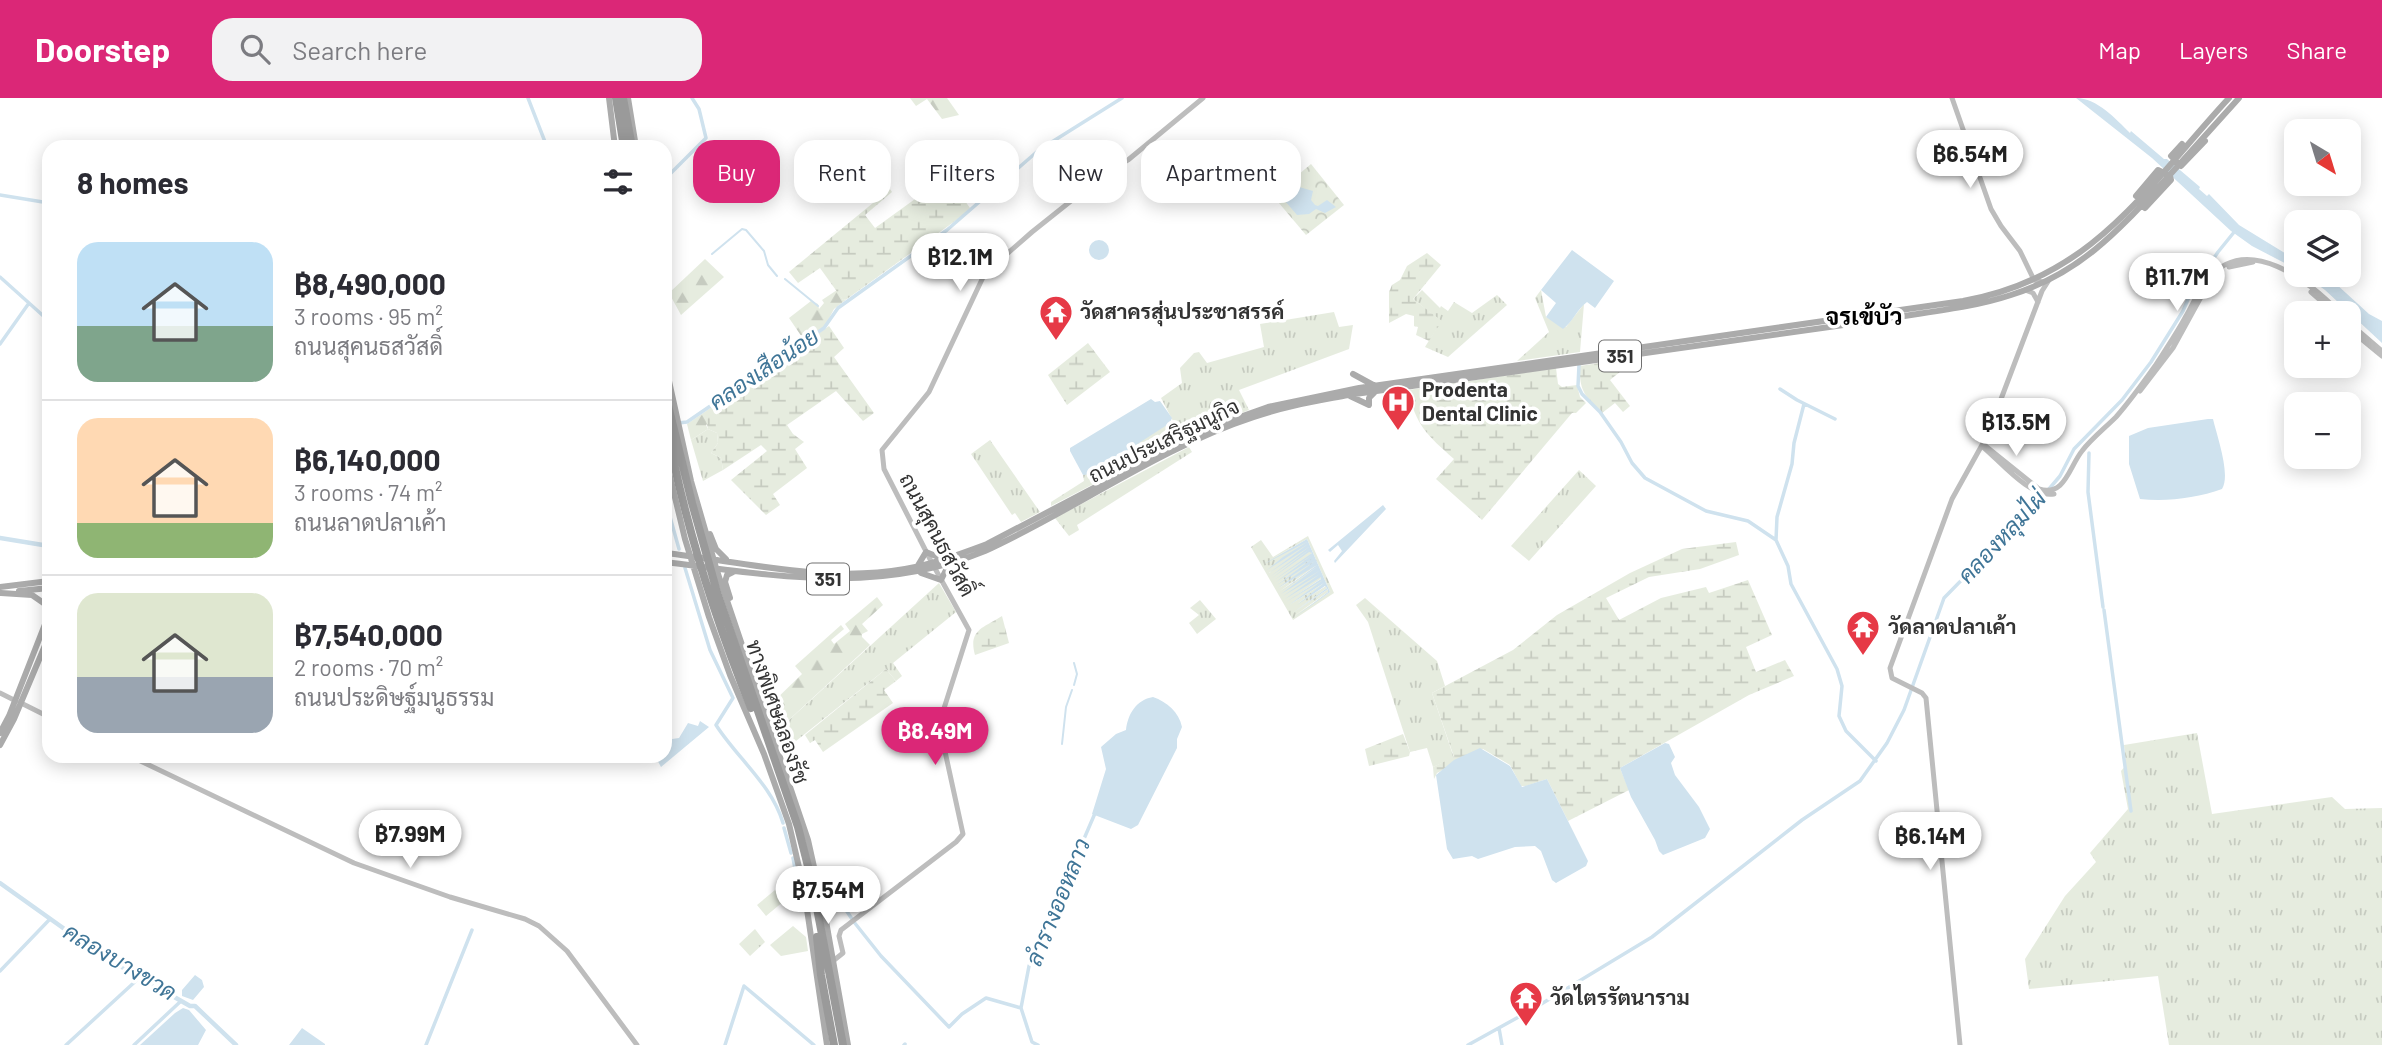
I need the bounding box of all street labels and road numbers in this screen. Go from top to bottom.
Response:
road number: 351 [1599,340,1641,372]
street label: ถนนประเสริฐมนูกิจ [1084,392,1244,490]
street label: ถนนสุคนธสวัสดิ์ [893,466,987,602]
road number: 351 [807,564,849,594]
street label: ทางพิเศษฉลองรัช [742,636,815,787]

